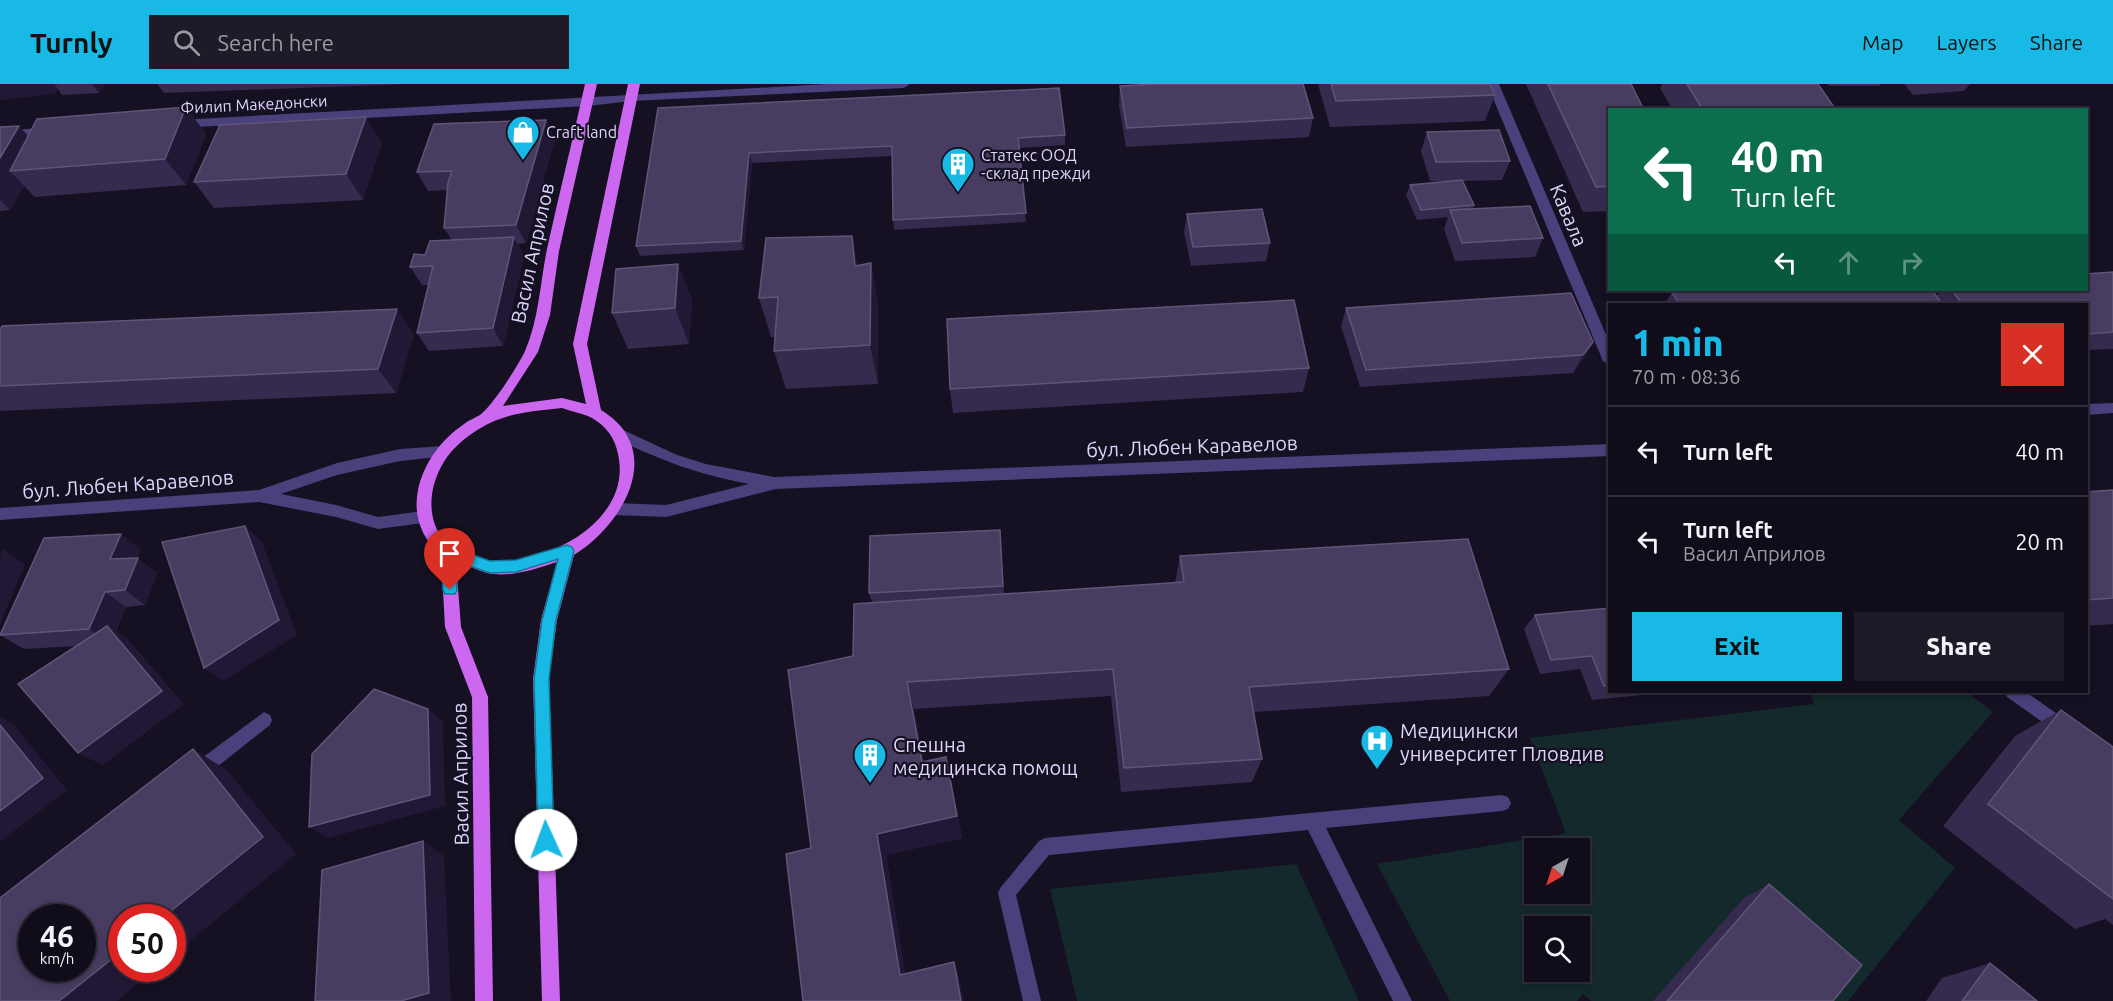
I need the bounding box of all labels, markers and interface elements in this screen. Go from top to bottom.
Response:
search box [149,15,569,69]
icon: search [170,26,203,59]
text: Turnly [30,27,113,58]
text: Search here [218,30,334,55]
text: Map [1862,30,1903,54]
text: Layers [1936,30,1997,54]
text: Share [2030,30,2083,54]
street label: Филип Македонски [180,91,328,117]
shop icon: Craft land [505,114,541,161]
place label: Craft land [546,123,617,141]
icon: left [1632,132,1710,210]
text: 40 m [1731,133,1825,180]
building icon: Статекс ООД -склад прежди [940,146,976,193]
place label: Статекс ООД -склад прежди [981,146,1091,182]
street label: Кавала [1546,180,1592,250]
street label: Васил Априлов [506,181,558,325]
text: Turn left [1731,182,1835,212]
icon: left [1769,246,1802,279]
icon: ahead [1832,246,1865,279]
icon: right [1895,246,1928,279]
text: 1 min [1632,322,1724,363]
button: close [2001,323,2064,386]
text: 70 m · 08:36 [1632,365,1741,388]
street label: бул. Любен Каравелов [1086,431,1298,461]
icon: left [1632,435,1665,468]
text: Turn left [1683,439,1773,464]
text: 40 m [2015,439,2064,464]
street label: бул. Любен Каравелов [22,465,234,503]
text: Turn left [1683,517,1773,542]
icon: left [1632,525,1665,558]
pin [424,528,475,590]
text: 20 m [2015,529,2064,554]
icon: arrive [433,537,466,570]
text: Васил Априлов [1683,542,1826,565]
button: Exit [1632,612,1842,681]
button: Share [1854,612,2064,681]
street label: Васил Априлов [447,702,473,846]
place label: Медицински университет Пловдив [1400,719,1604,765]
hospital icon: Медицински университет Пловдив [1359,723,1395,770]
place label: Спешна медицинска помощ [893,733,1078,779]
building icon: Спешна медицинска помощ [852,737,888,784]
position arrow [514,808,578,872]
north arrow [1524,838,1590,904]
map controls [1524,838,1590,982]
speed limit sign: 50 [108,904,186,982]
button: search [1524,916,1590,982]
text: 46 [40,919,74,953]
text: km/h [40,950,74,967]

